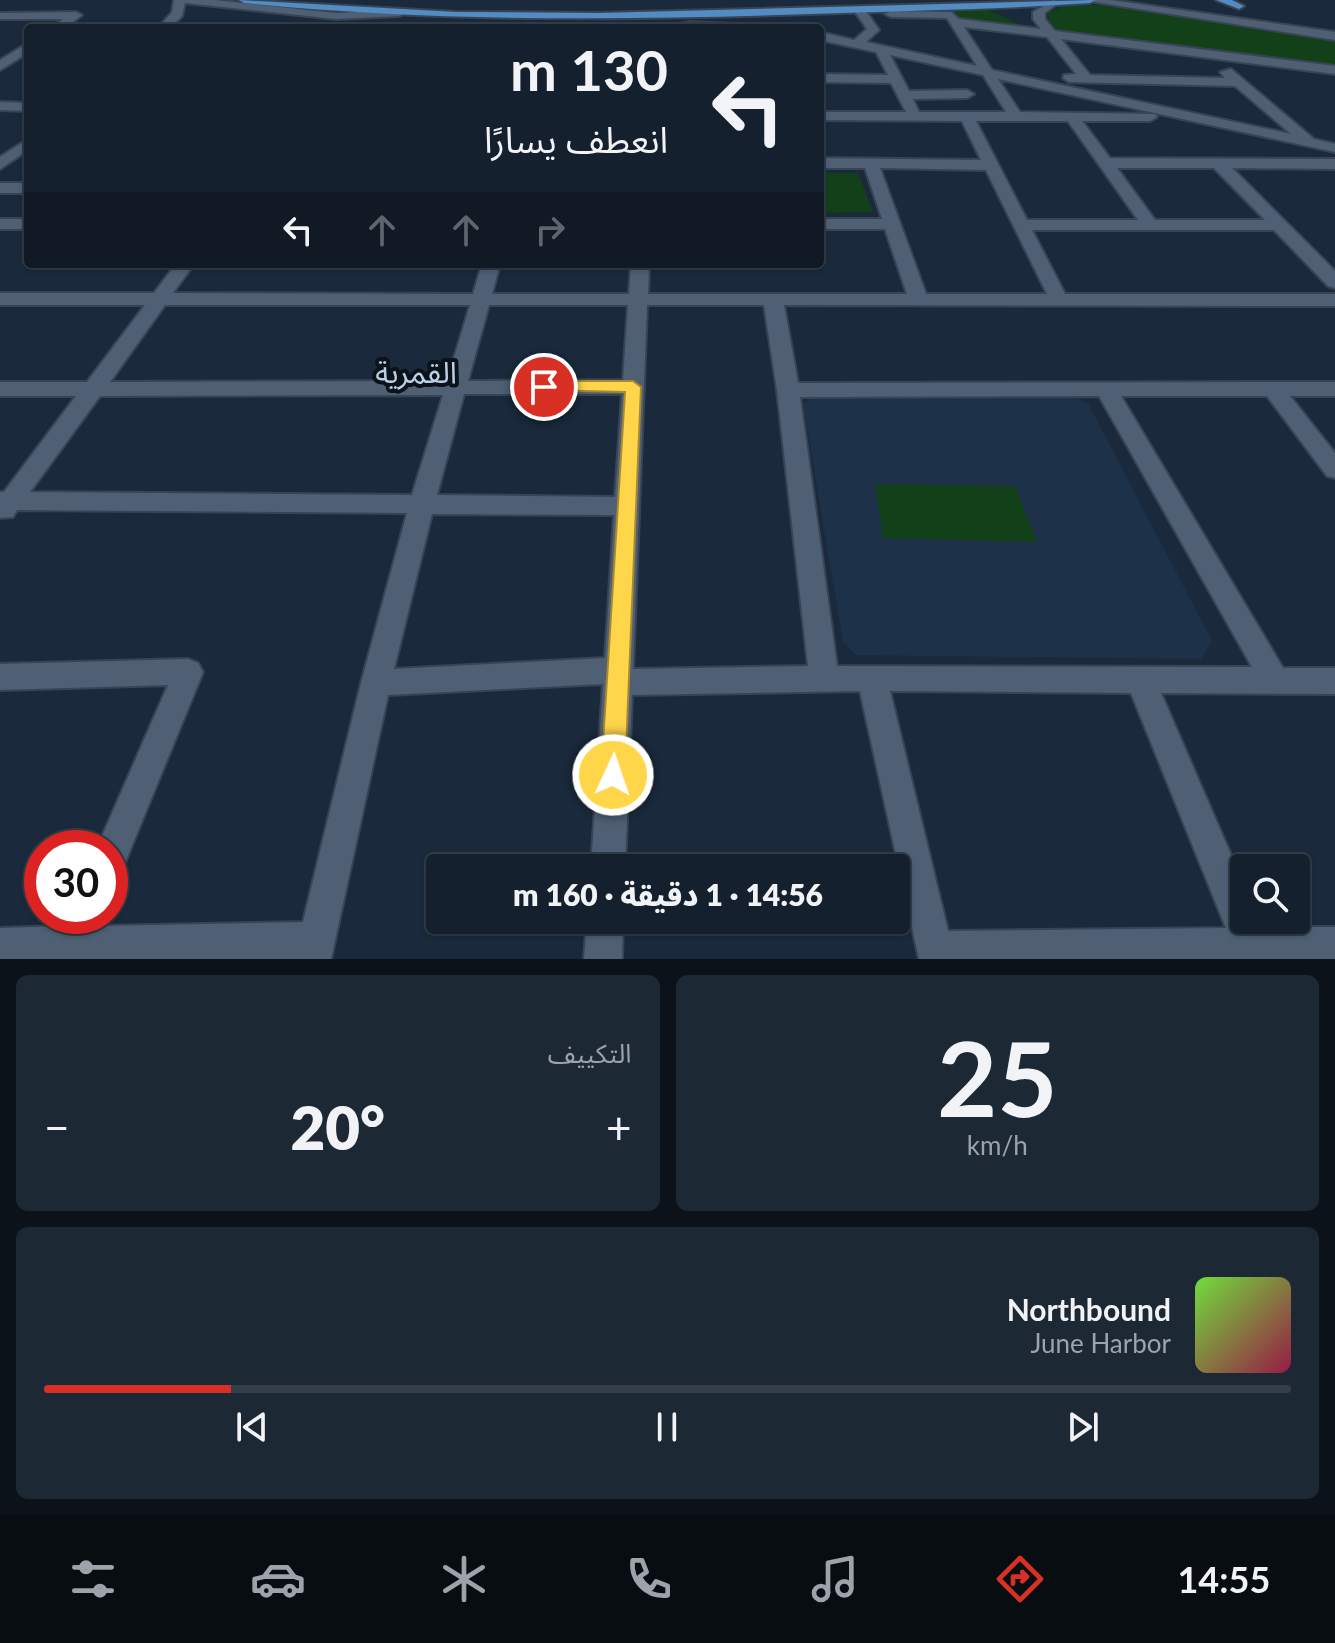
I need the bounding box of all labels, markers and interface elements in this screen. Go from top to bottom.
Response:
text: 130 m [510,36,668,103]
icon: left [696,56,800,160]
text: انعطف يسارًا [484,117,668,161]
icon: left [276,208,320,252]
icon: ahead [360,208,404,252]
icon: ahead [444,208,488,252]
icon: right [528,208,572,252]
district label: القمرية [375,353,457,390]
pin [510,353,578,421]
icon: arrive [522,365,566,409]
position arrow [571,733,655,817]
speed limit sign: 30 [24,830,128,934]
map controls [1230,854,1310,934]
button: search [1230,854,1310,934]
text: 14:56 · 1 دقيقة · 160 m [513,876,823,912]
text: 25 [937,1014,1058,1139]
text: التكييف [548,1037,632,1069]
text: 20° [290,1091,385,1163]
text: − [44,1101,70,1153]
text: + [606,1101,632,1153]
text: km/h [967,1129,1028,1161]
text: Northbound [1007,1291,1171,1327]
text: June Harbor [1030,1327,1171,1359]
icon: previous [230,1405,274,1449]
icon: pause [645,1405,689,1449]
icon: next [1061,1405,1105,1449]
icon: filters [65,1551,121,1607]
icon: car [250,1551,306,1607]
icon: climate [436,1551,492,1607]
icon: phone [621,1551,677,1607]
icon: music [807,1551,863,1607]
icon: directions [992,1551,1048,1607]
text: 14:55 [1177,1557,1270,1601]

